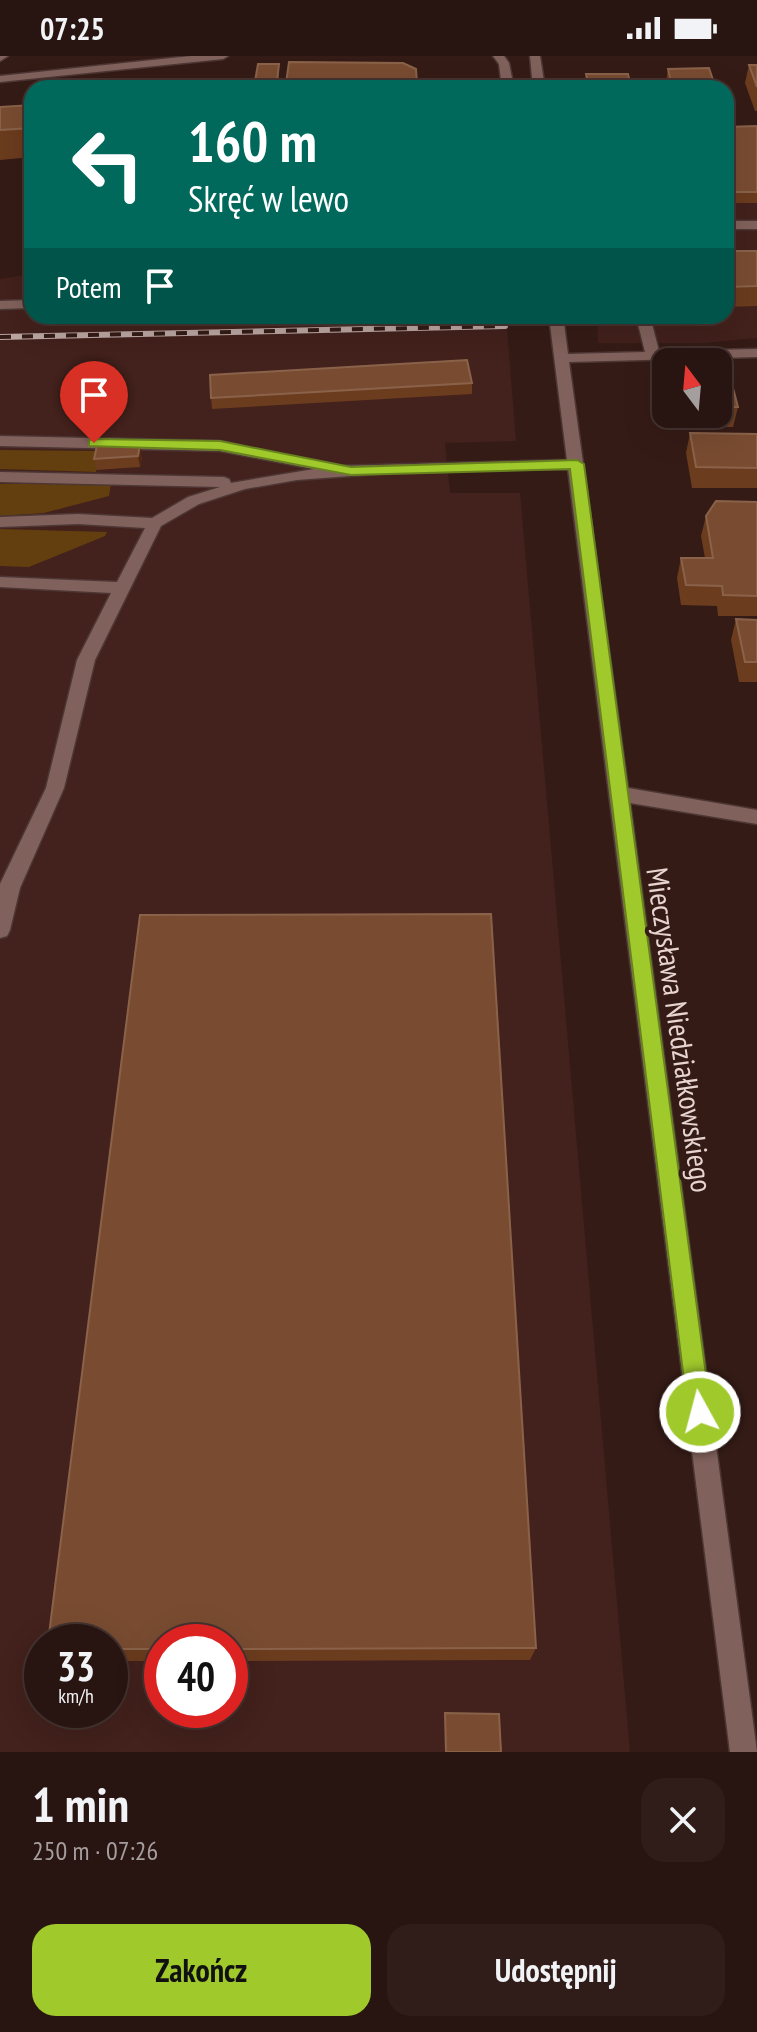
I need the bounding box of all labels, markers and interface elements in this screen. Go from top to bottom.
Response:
text: 07:25 [40,9,105,48]
text: 160 m [188,105,317,177]
icon: left [56,112,160,216]
text: Skręć w lewo [188,175,349,222]
icon: arrive [138,264,182,308]
text: Potem [56,267,122,306]
north arrow [652,348,732,428]
map controls [652,348,732,428]
pin [60,361,128,443]
icon: arrive [72,373,116,417]
street label: Mieczysława Niedziałkowskiego [638,865,723,1195]
position arrow [658,1370,742,1454]
speed limit sign: 40 [144,1624,248,1728]
text: 33 [57,1640,95,1692]
text: km/h [58,1683,94,1709]
text: 1 min [32,1773,129,1835]
button: close [641,1778,725,1862]
text: 250 m · 07:26 [32,1834,158,1867]
button: Zakończ [32,1924,371,2016]
button: Udostępnij [387,1924,725,2016]

